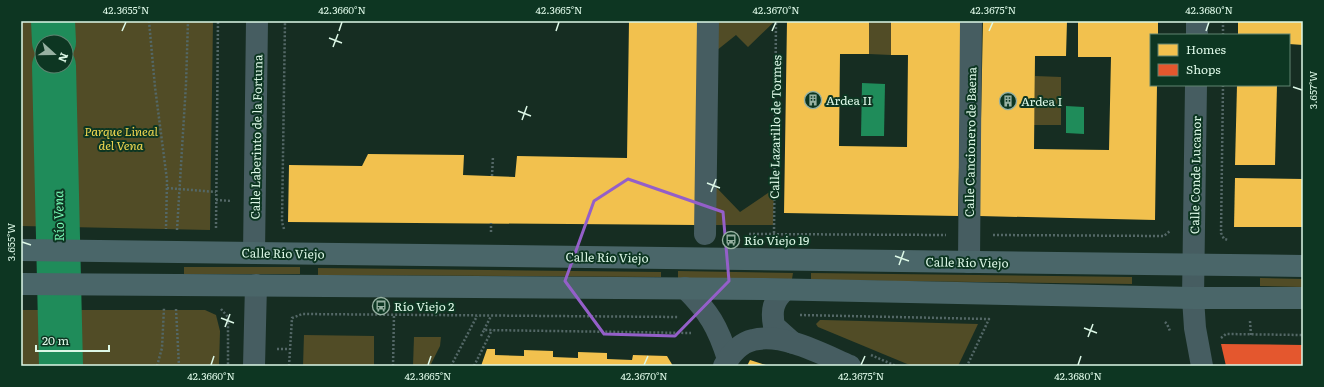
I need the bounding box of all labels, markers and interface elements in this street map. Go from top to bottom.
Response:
text: 42.3655°N [103,2,149,17]
text: 42.3660°N [318,2,366,17]
text: 42.3665°N [536,2,582,17]
text: 42.3670°N [752,2,800,17]
text: 42.3675°N [970,2,1016,17]
text: 42.3680°N [1185,2,1233,17]
north arrow [34,34,74,74]
legend [1150,34,1290,86]
text: Homes [1186,40,1226,58]
text: N [55,51,73,65]
street label: Calle Laberinto de la Fortuna [246,54,266,220]
street label: Calle Lazarillo de Tormes [765,54,785,199]
text: Shops [1186,60,1221,78]
street label: Calle Cancionero de Baena [960,66,980,217]
text: 3.657°W [1305,71,1320,109]
building icon: Ardea II [803,90,823,110]
place label: Ardea II [826,91,872,109]
building icon: Ardea I [998,91,1018,111]
place label: Ardea I [1021,92,1062,110]
street label: Calle Conde Lucanor [1185,115,1205,234]
park label: Parque Lineal del Vena [84,122,158,154]
water label: Río Vena [48,190,68,242]
text: 3.655°W [3,223,18,261]
bus stop icon: Río Viejo 19 [721,230,741,250]
place label: Río Viejo 19 [744,231,809,249]
street label: Calle Río Viejo [241,243,325,263]
street label: Calle Río Viejo [565,247,649,267]
street label: Calle Río Viejo [925,252,1009,272]
bus stop icon: Río Viejo 2 [371,296,391,316]
place label: Río Viejo 2 [394,297,454,315]
scale bar [36,327,109,353]
text: 20 m [42,331,69,349]
text: 42.3660°N [187,368,235,383]
text: 42.3665°N [405,368,451,383]
text: 42.3670°N [620,368,668,383]
text: 42.3675°N [838,368,884,383]
text: 42.3680°N [1054,368,1102,383]

